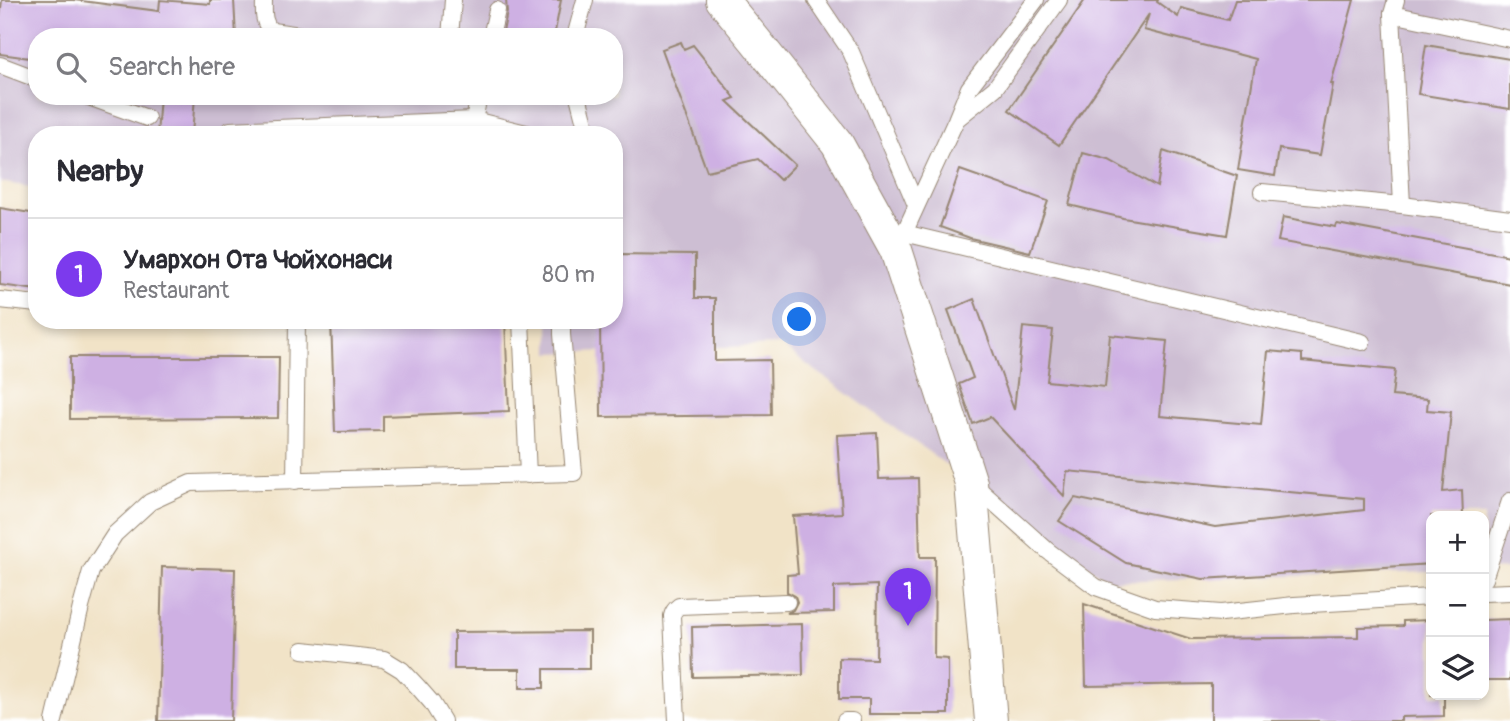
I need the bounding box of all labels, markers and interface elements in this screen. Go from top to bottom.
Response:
search box [28,28,623,105]
icon: search [52,48,90,86]
text: Search here [108,51,235,83]
text: Nearby [56,153,143,190]
text: Умархон Ота Чойхонаси [123,244,392,276]
text: 1 [75,260,84,289]
text: 80 m [542,260,595,289]
text: Restaurant [123,276,229,305]
your location [782,302,816,336]
map controls [1426,511,1489,700]
button: + [1426,511,1489,574]
pin: 1 [885,568,931,626]
button: − [1426,574,1489,637]
button: layers [1426,637,1489,700]

